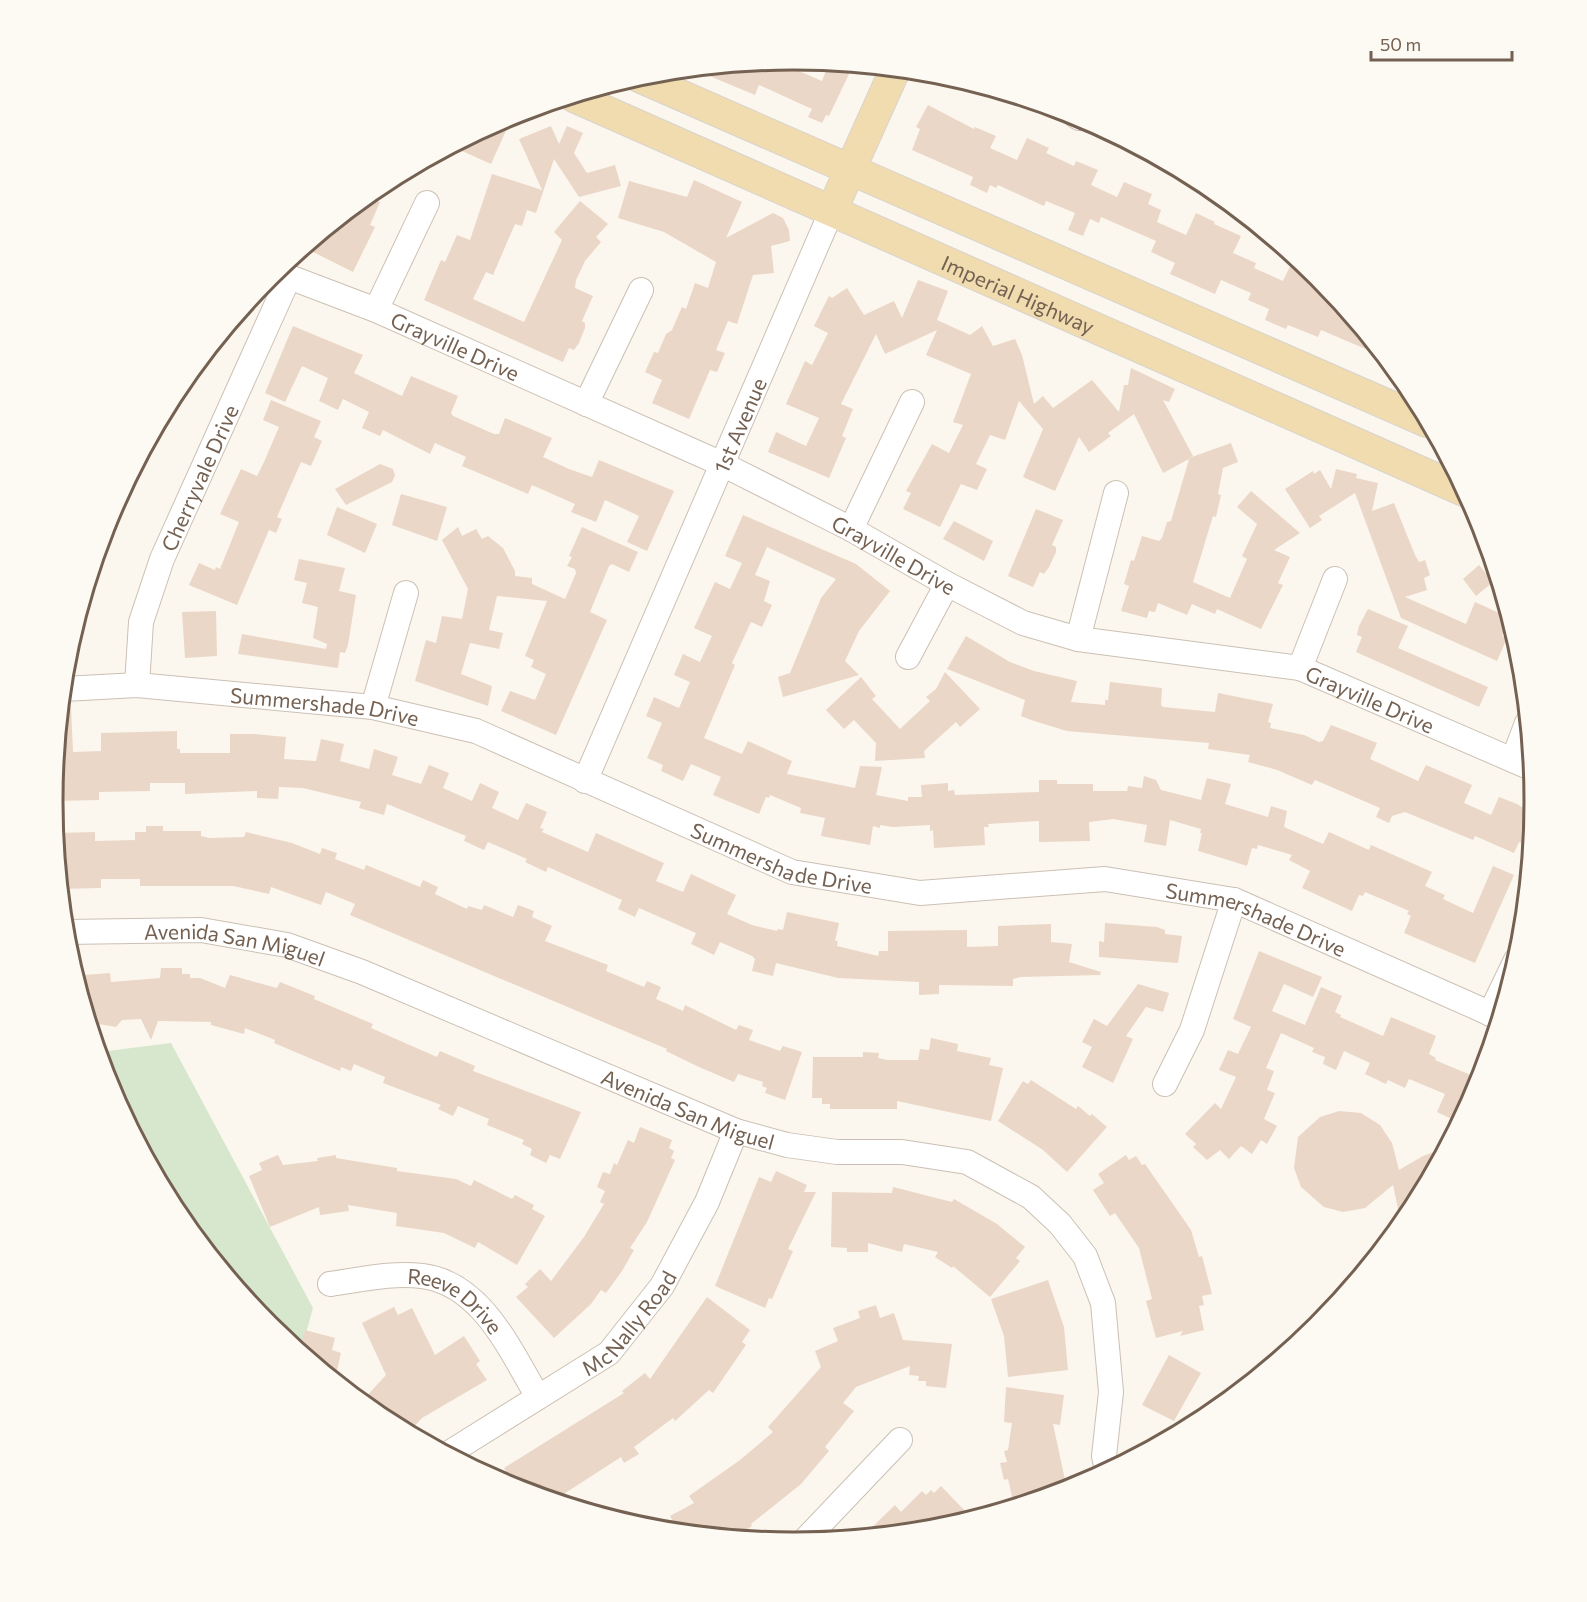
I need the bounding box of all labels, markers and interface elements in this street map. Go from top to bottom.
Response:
scale bar [1371,24,1512,62]
text: 50 m [1380,33,1421,55]
street label: Imperial Highway [938,249,1099,338]
street label: Grayville Drive [387,306,524,385]
street label: 1st Avenue [707,373,771,476]
street label: Cherryvale Drive [155,400,243,555]
street label: Grayville Drive [828,509,960,599]
street label: Grayville Drive [1302,660,1439,737]
street label: Summershade Drive [229,681,422,730]
street label: Summershade Drive [687,816,874,897]
street label: Summershade Drive [1164,877,1350,961]
street label: Avenida San Miguel [144,917,329,970]
street label: Avenida San Miguel [598,1063,778,1154]
street label: Reeve Drive [407,1262,509,1338]
street label: McNally Road [576,1266,681,1380]

